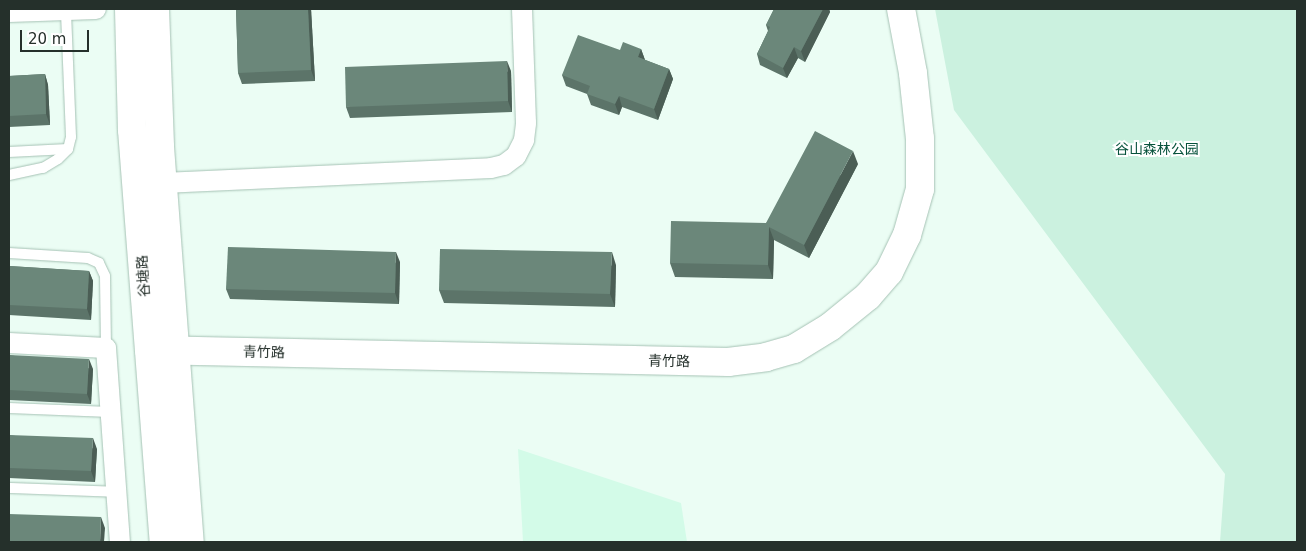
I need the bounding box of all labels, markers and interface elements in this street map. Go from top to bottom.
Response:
scale bar [22,20,91,52]
text: 20 m [28,30,66,48]
park label: 谷山森林公园 [1115,141,1199,157]
street label: 谷塘路 [133,254,153,298]
street label: 青竹路 [243,343,285,361]
street label: 青竹路 [648,352,690,370]

